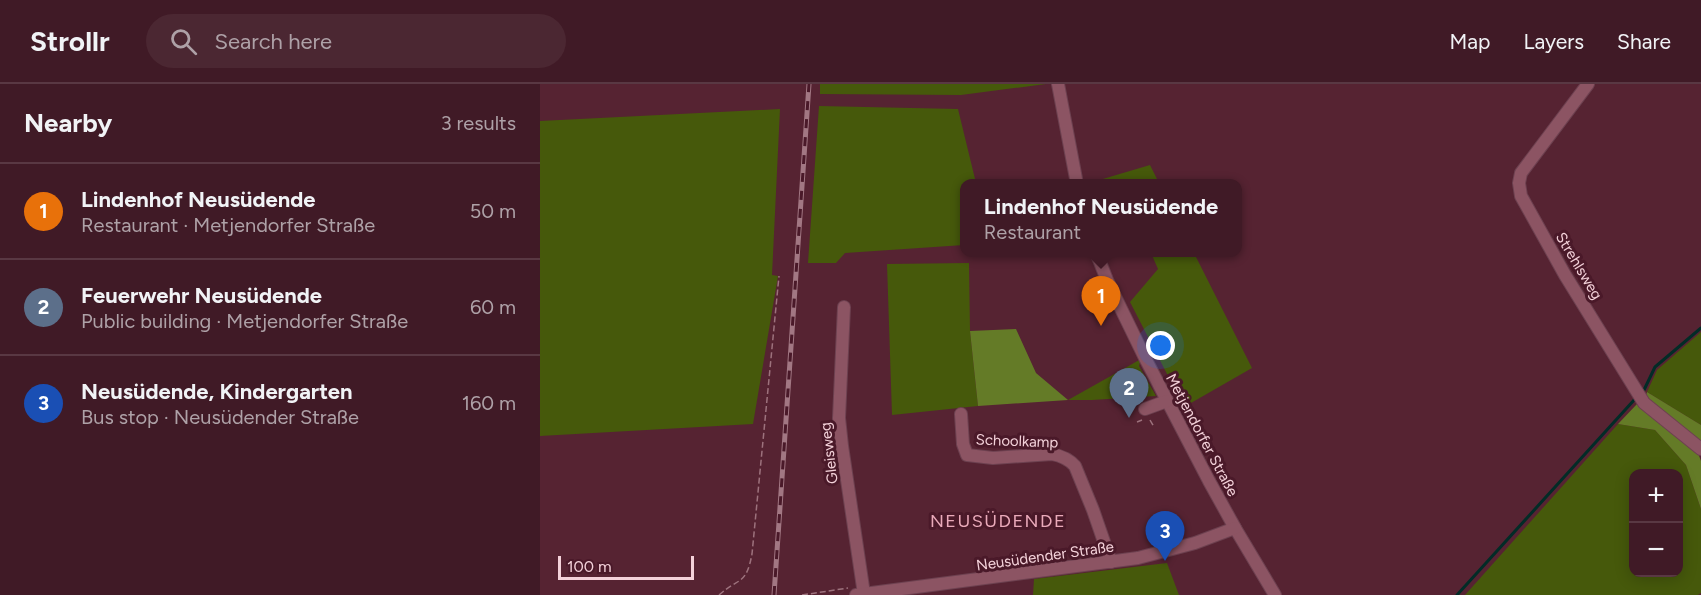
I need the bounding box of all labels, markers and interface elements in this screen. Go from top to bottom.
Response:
search box [146,14,566,68]
text: Strollr [30,24,110,58]
icon: search [167,25,200,58]
text: Search here [215,28,332,55]
text: Map [1450,29,1490,54]
text: Layers [1523,29,1584,54]
text: Share [1617,29,1671,54]
text: Nearby [24,107,112,139]
text: 3 results [441,111,516,135]
popup [960,179,1242,257]
text: Lindenhof Neusüdende [81,186,316,213]
text: Lindenhof Neusüdende [984,193,1218,220]
text: 1 [39,199,48,223]
text: 50 m [470,199,516,223]
text: Restaurant · Metjendorfer Straße [81,213,375,237]
text: Restaurant [984,220,1081,244]
street label: Strehlsweg [1552,229,1606,303]
pin: 1 [1082,276,1120,326]
text: Feuerwehr Neusüdende [81,282,322,309]
text: 2 [38,295,49,319]
text: 60 m [470,295,516,319]
text: Public building · Metjendorfer Straße [81,309,408,333]
your location [1146,331,1175,360]
pin: 2 [1110,368,1148,418]
street label: Metjendorfer Straße [1162,371,1242,499]
text: Neusüdende, Kindergarten [81,378,353,405]
text: 3 [38,391,49,415]
text: 160 m [462,391,516,415]
text: Bus stop · Neusüdender Straße [81,405,359,429]
street label: Gleisweg [816,421,842,485]
street label: Schoolkamp [975,431,1059,451]
map controls [1629,469,1683,577]
button: + [1629,469,1683,523]
district label: NEUSÜDENDE [930,510,1066,532]
pin: 3 [1146,512,1184,561]
button: − [1629,523,1683,577]
street label: Neusüdender Straße [975,537,1115,575]
scale bar [558,553,694,580]
text: 100 m [567,557,612,576]

